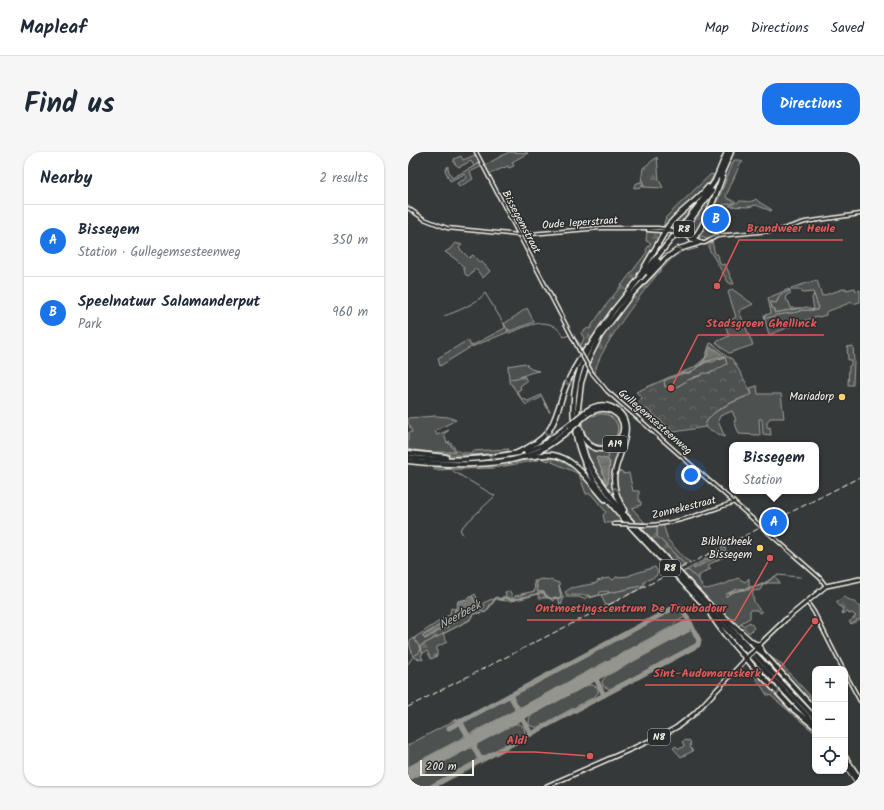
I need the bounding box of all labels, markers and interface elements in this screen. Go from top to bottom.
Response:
text: Mapleaf [20,13,87,43]
text: Map [704,17,729,39]
text: Directions [751,17,809,39]
text: Saved [831,17,864,39]
text: Find us [24,82,115,127]
button: Directions [762,83,860,125]
text: Nearby [40,165,92,192]
text: 2 results [320,168,368,189]
street label: Bissegemstraat [497,187,546,258]
pin: B [703,204,729,234]
street label: Oude Ieperstraat [541,211,619,235]
callout: Brandweer Heule [739,216,843,240]
text: Bissegem [78,218,139,242]
text: Brandweer Heule [747,219,836,238]
road number: R8 [674,221,694,237]
text: A [49,230,57,251]
text: 350 m [332,230,368,251]
text: Station · Gullegemsesteenweg [78,242,241,263]
one-way arrow [675,246,682,254]
text: Speelnatuur Salamanderput [78,290,260,314]
text: B [49,302,57,323]
text: 960 m [332,302,368,323]
callout: Stadsgroen Ghellinck [698,311,824,335]
text: Park [78,314,102,335]
text: Stadsgroen Ghellinck [706,314,817,333]
one-way arrow [565,378,573,386]
street label: Gullegemsesteenweg [614,385,696,459]
place label: Mariadorp [789,388,835,406]
marker: Mariadorp [837,392,847,402]
one-way arrow [544,428,551,436]
road number: A19 [603,436,627,452]
popup [729,442,819,494]
text: Bissegem [743,446,805,470]
one-way arrow [489,452,495,461]
your location [681,465,701,485]
text: Station [743,470,782,491]
one-way arrow [612,486,620,493]
street label: Zonnekestraat [650,491,719,525]
pin: A [761,507,787,537]
place label: Bibliotheek Bissegem [701,533,753,564]
marker: Bibliotheek Bissegem [755,543,765,553]
road number: R8 [660,560,680,576]
water label: Neerbeek [435,594,487,634]
callout: Ontmoetingscentrum De Troubadour [527,596,735,620]
text: Ontmoetingscentrum De Troubadour [535,599,727,618]
callout: Sint-Audomaruskerk [645,661,768,685]
text: Sint-Audomaruskerk [653,664,762,683]
map controls [812,666,848,774]
button: + [812,666,848,702]
one-way arrow [772,688,779,695]
button: − [812,702,848,738]
callout: Aldi [498,728,535,752]
road number: N8 [648,729,670,745]
text: Aldi [507,731,528,750]
button: locate [812,738,848,774]
scale bar [420,758,474,777]
text: 200 m [426,758,457,776]

